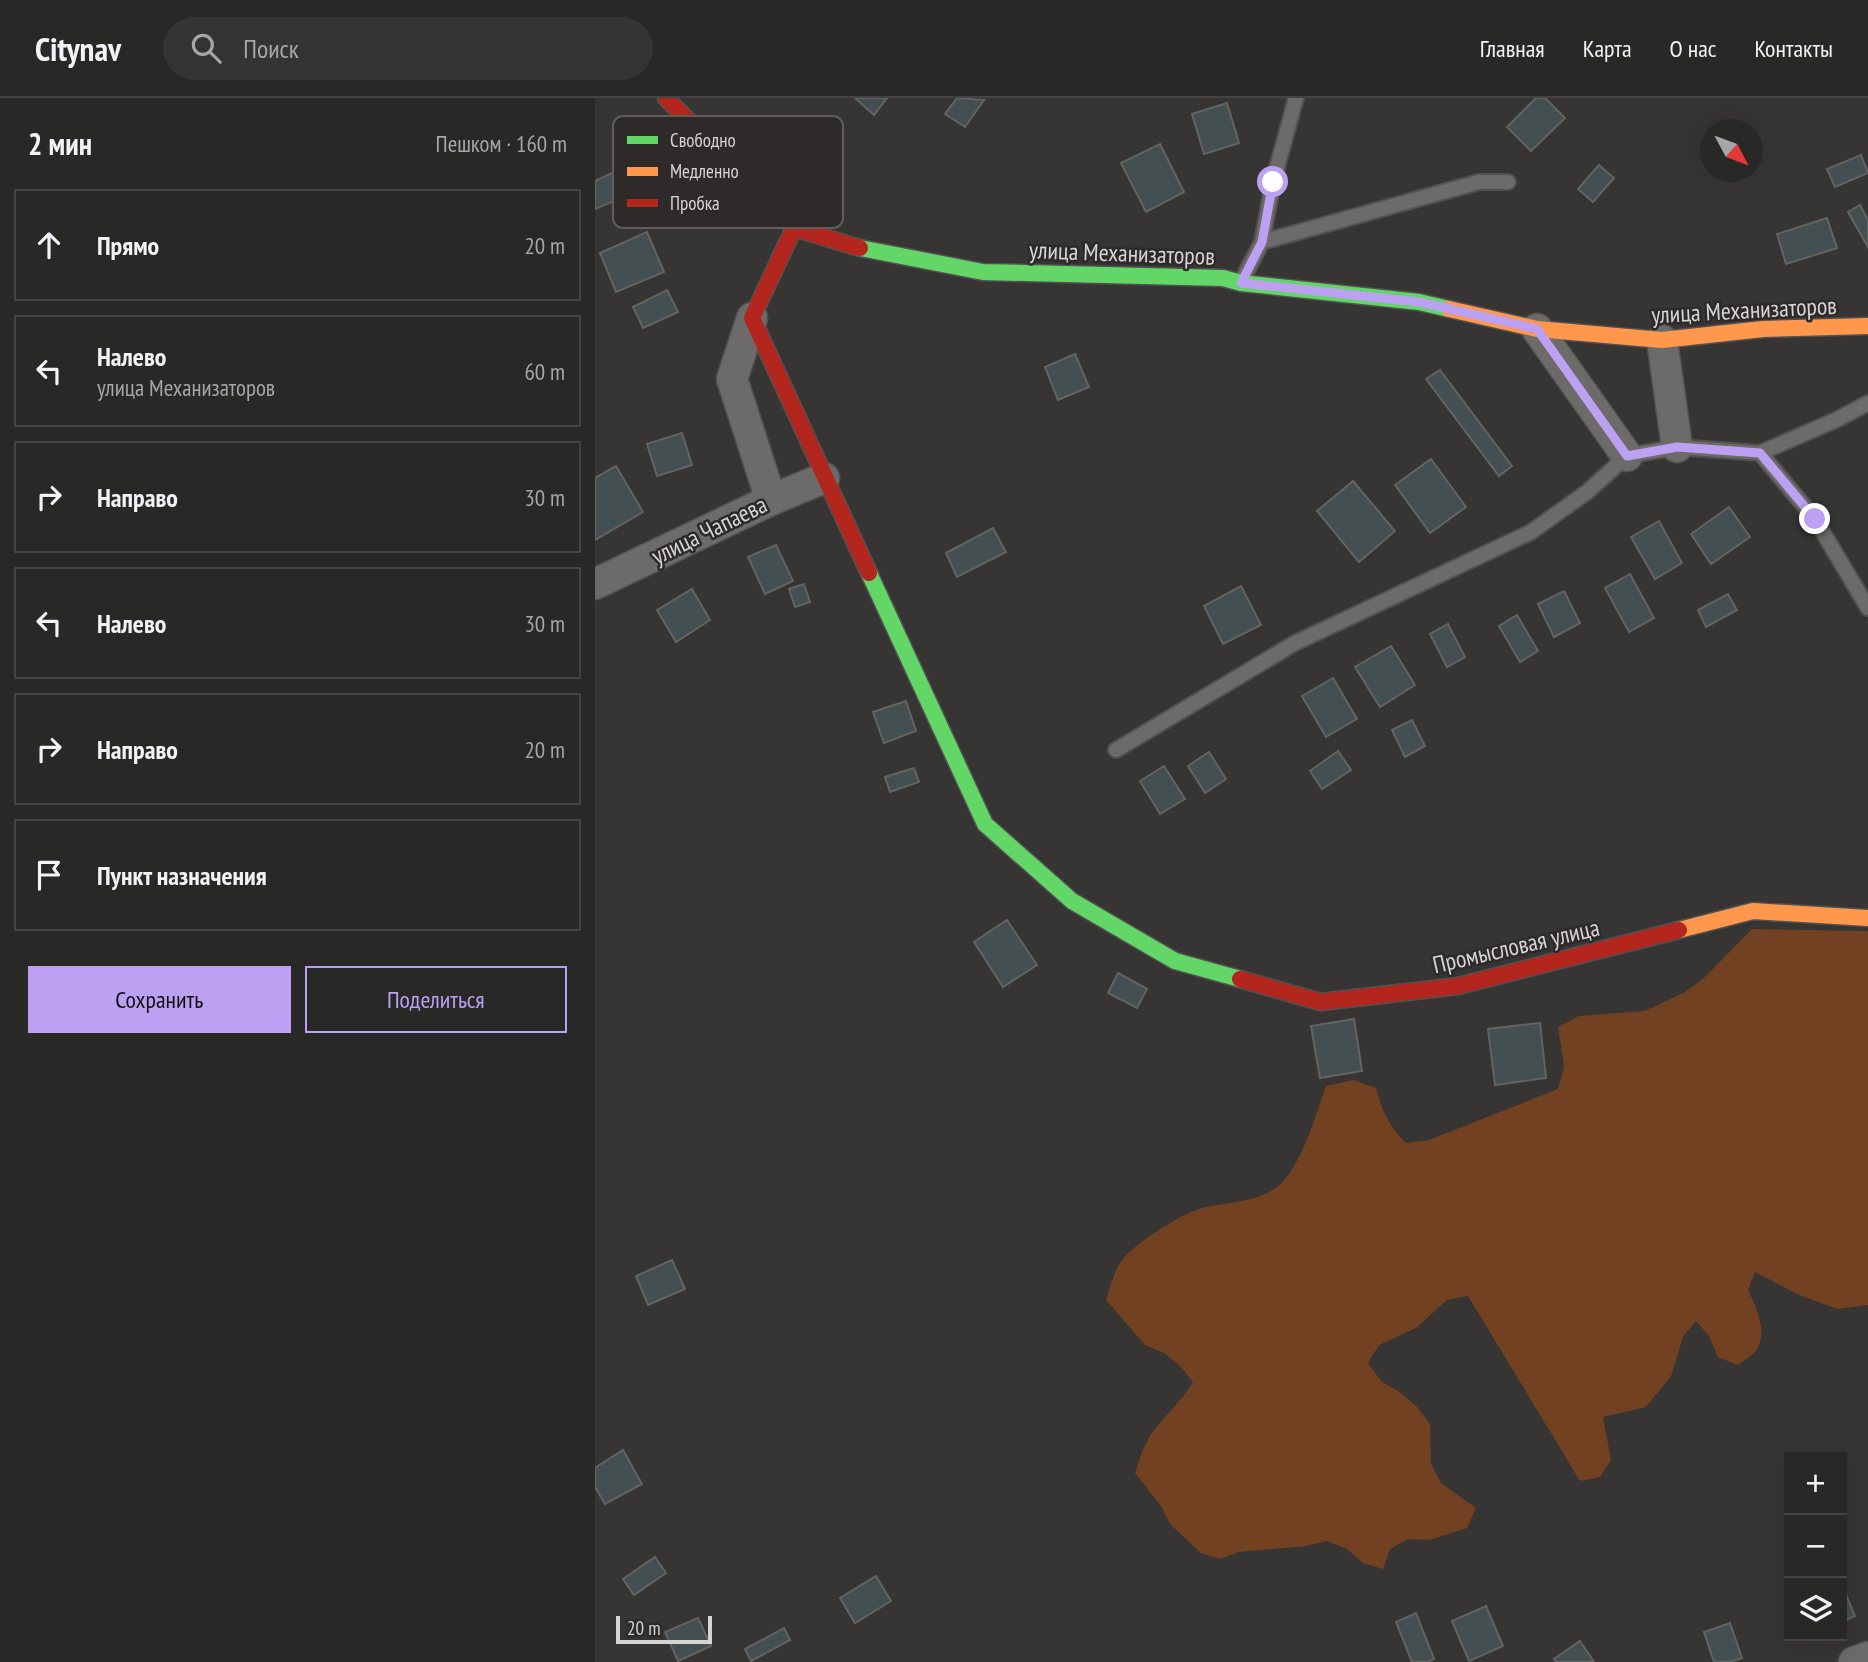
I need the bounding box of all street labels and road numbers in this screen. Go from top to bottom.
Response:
street label: улица Механизаторов [1029,234,1215,272]
street label: улица Механизаторов [1650,290,1838,330]
street label: улица Чапаева [646,489,772,571]
street label: Промысловая улица [1430,912,1602,980]

